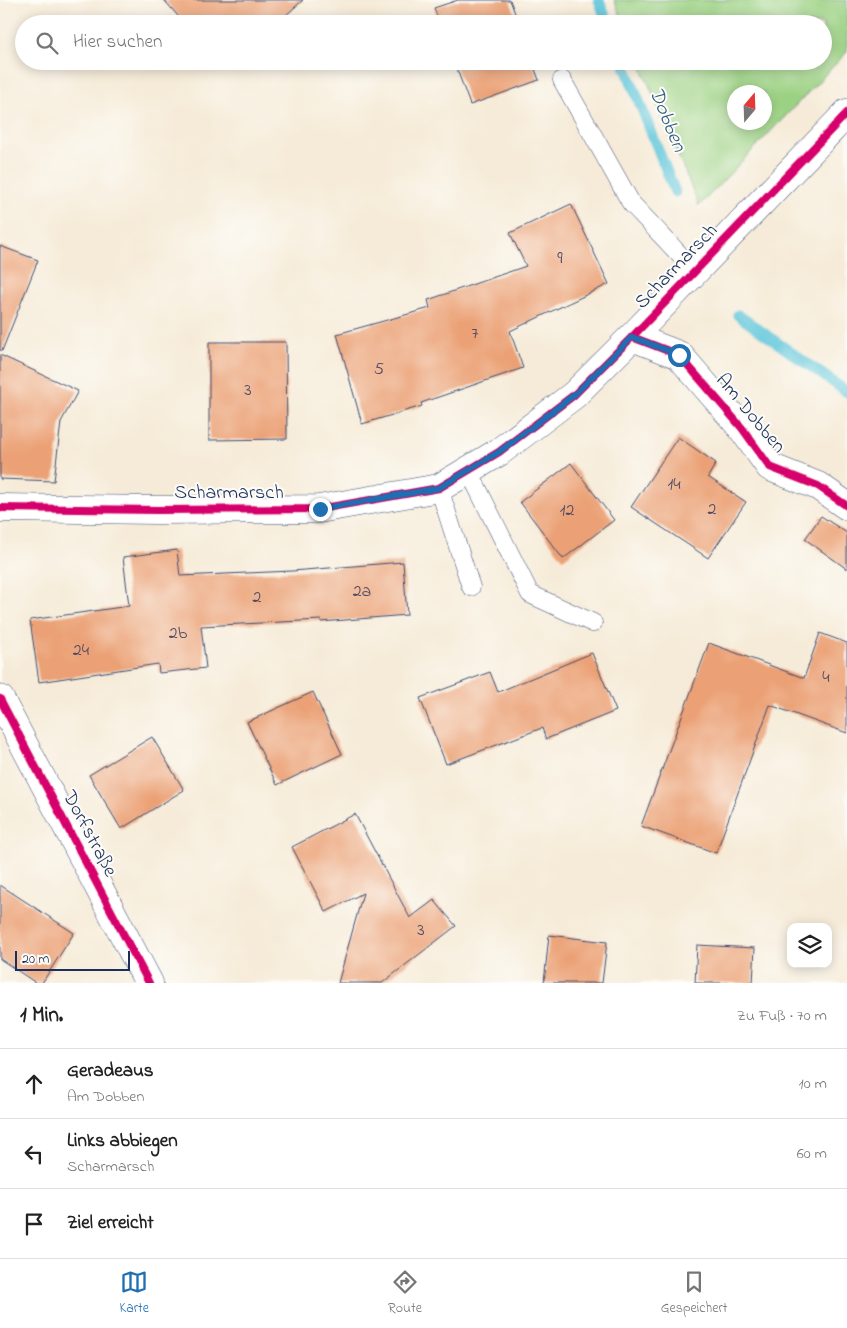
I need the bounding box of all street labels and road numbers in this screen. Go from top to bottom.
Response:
street label: Scharmarsch [629,218,725,316]
street label: Am Dobben [708,368,792,460]
street label: Scharmarsch [174,479,284,508]
street label: Dorfstraße [54,785,124,882]

